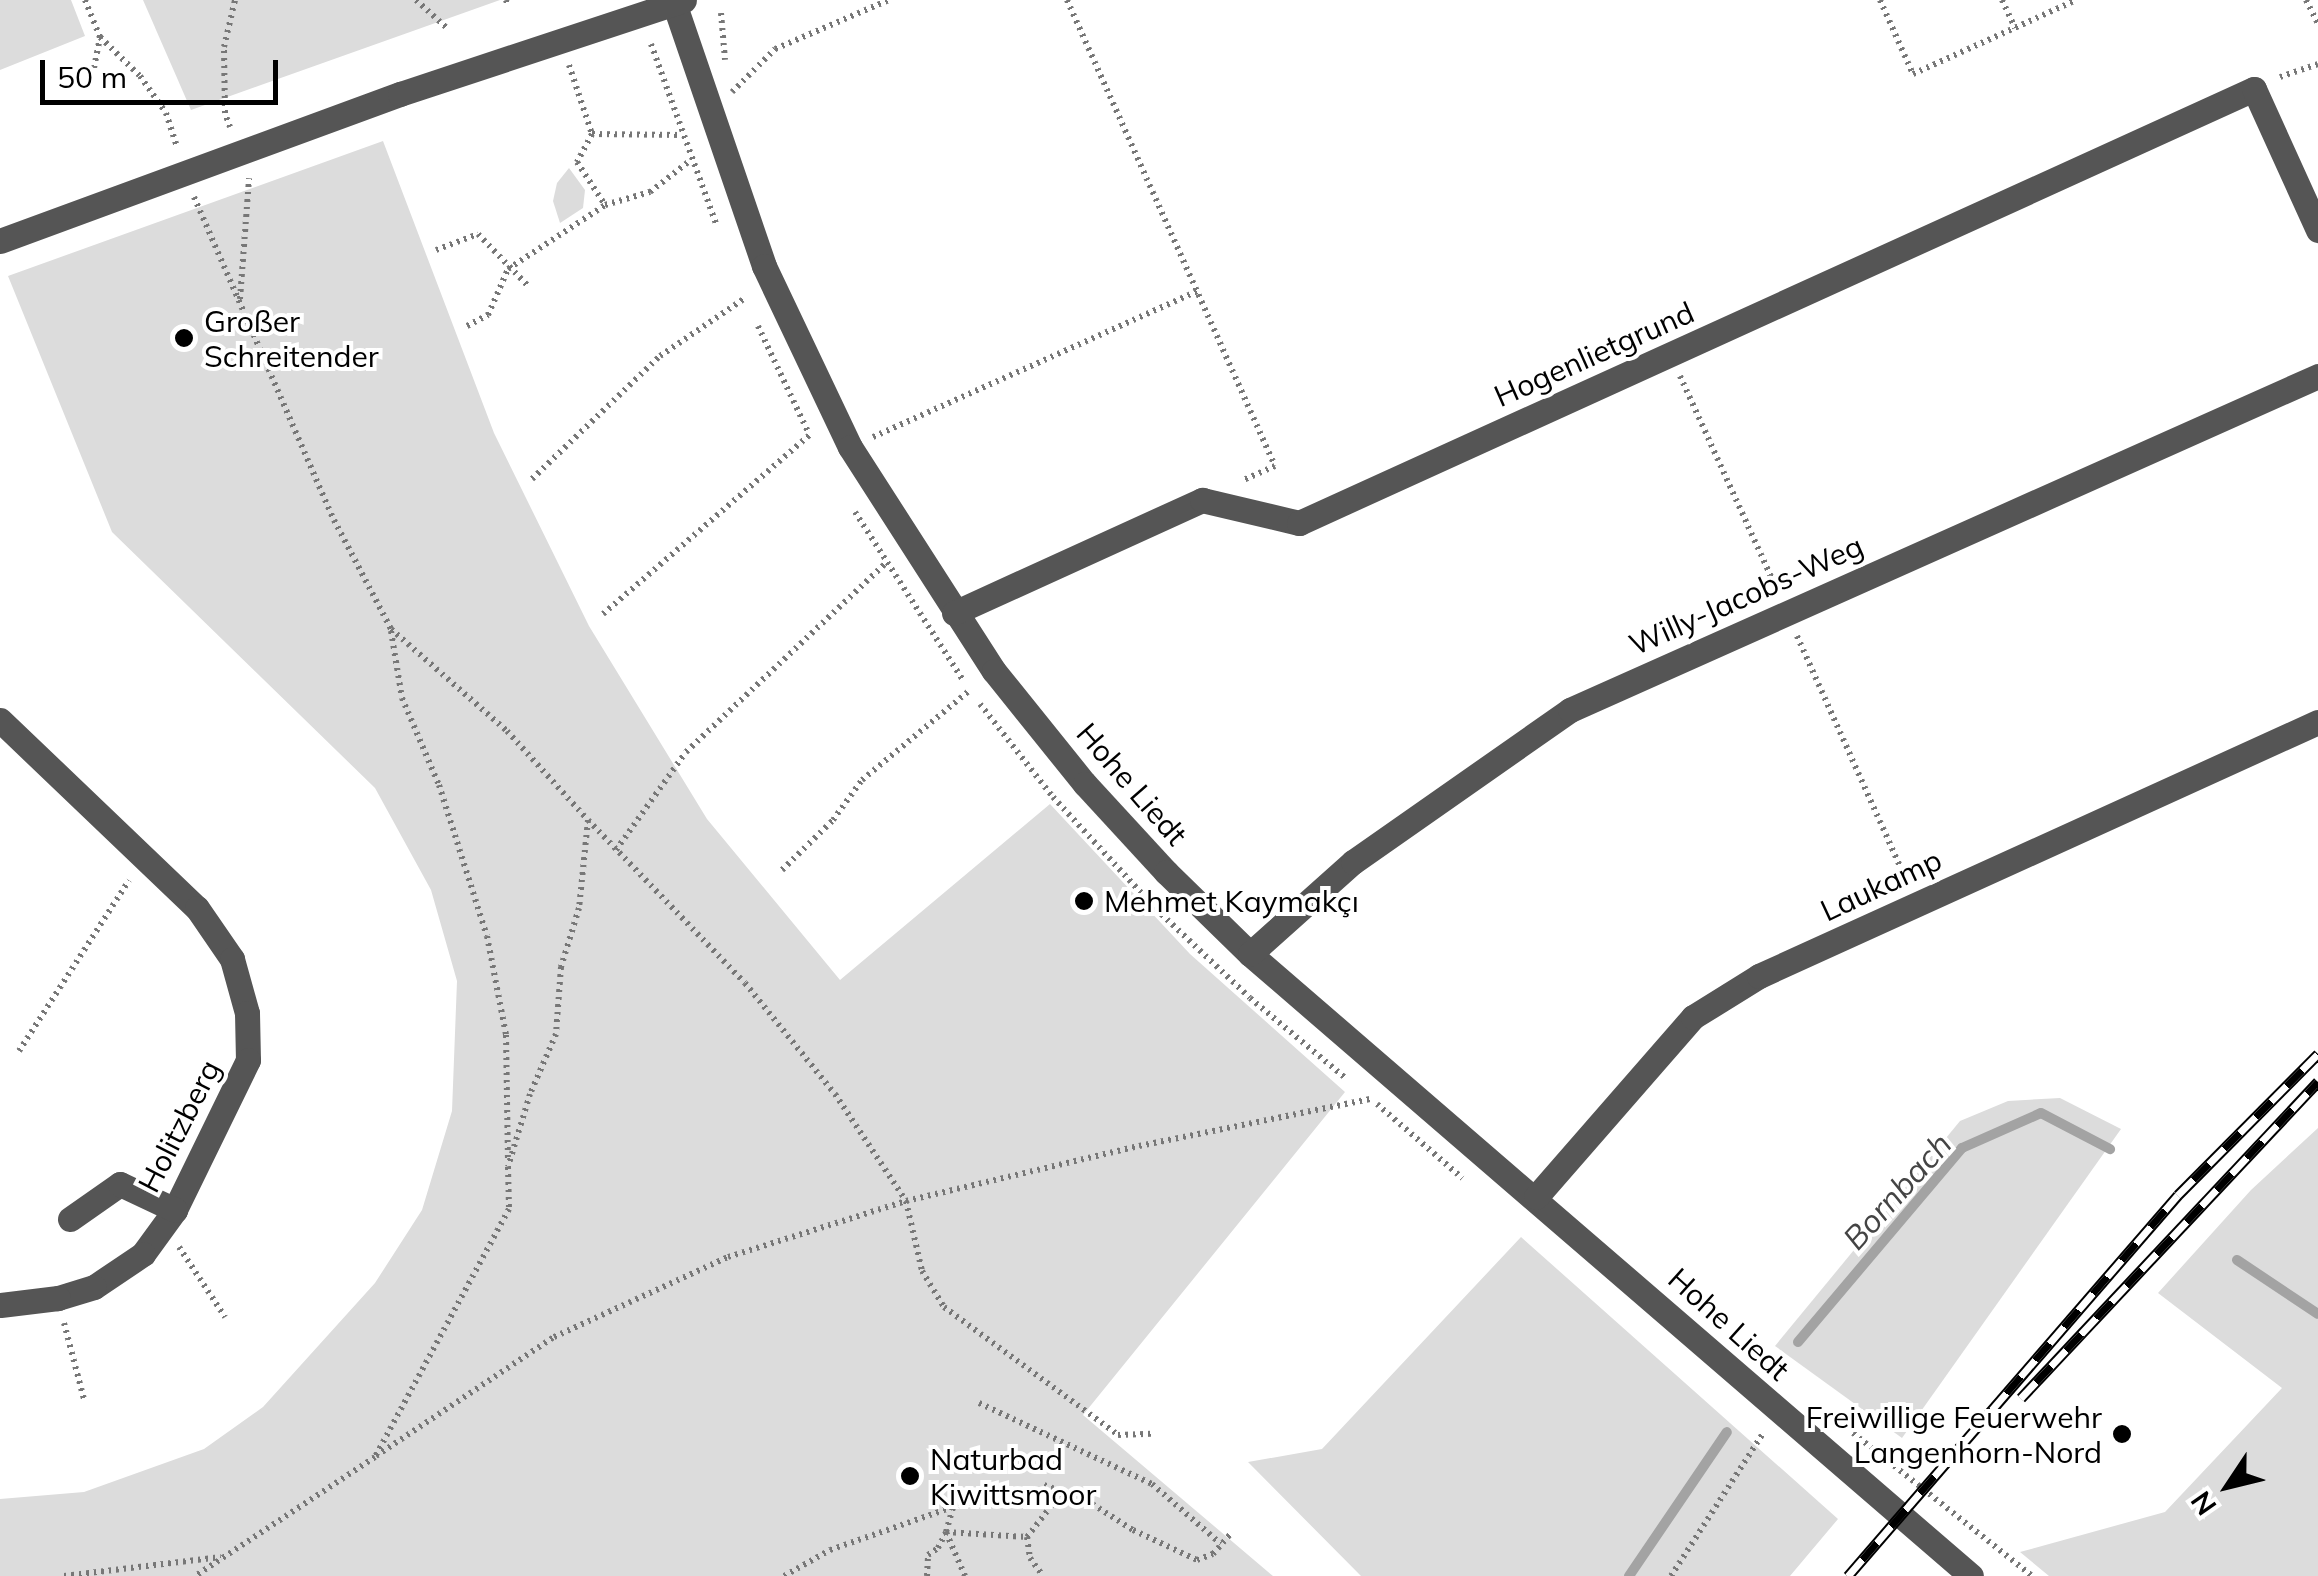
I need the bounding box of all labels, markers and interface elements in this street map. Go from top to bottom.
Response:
scale bar [45,40,282,102]
text: 50 m [57,58,127,96]
street label: Hogenlietgrund [1489,294,1699,414]
place label: Großer Schreitender [204,303,379,374]
marker: Großer Schreitender [173,327,195,349]
street label: Willy-Jacobs-Weg [1624,527,1868,663]
street label: Hohe Liedt [1069,716,1195,852]
street label: Laukamp [1815,841,1947,929]
place label: Mehmet Kaymakçı [1104,883,1359,919]
marker: Mehmet Kaymakçı [1073,890,1095,912]
street label: Holitzberg [130,1054,228,1198]
water label: Bornbach [1835,1125,1959,1257]
street label: Hohe Liedt [1661,1260,1797,1388]
place label: Freiwillige Feuerwehr Langenhorn-Nord [1806,1399,2102,1470]
marker: Freiwillige Feuerwehr Langenhorn-Nord [2111,1423,2133,1445]
north arrow [2178,1436,2278,1536]
place label: Naturbad Kiwittsmoor [930,1441,1096,1512]
marker: Naturbad Kiwittsmoor [899,1465,921,1487]
text: N [2183,1485,2223,1522]

